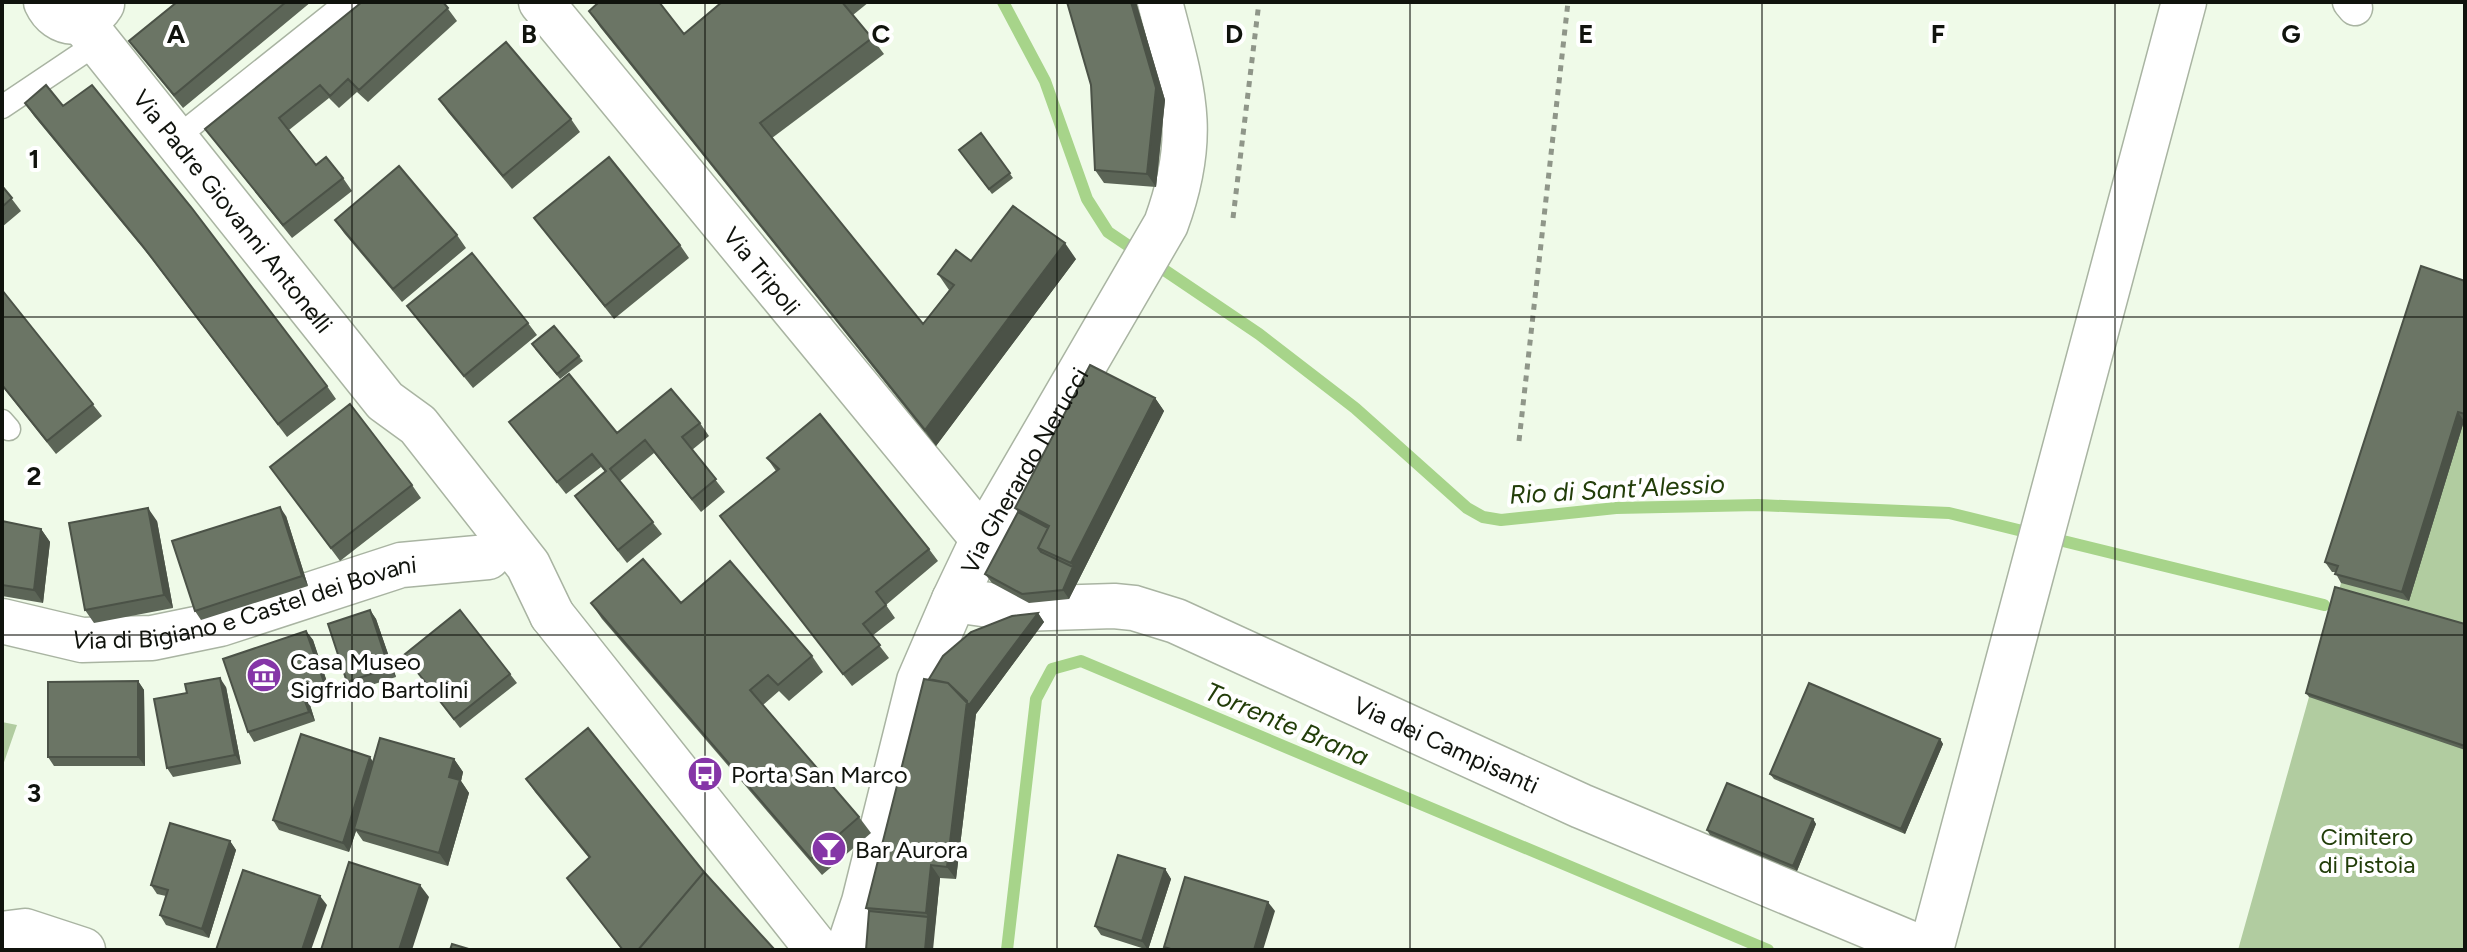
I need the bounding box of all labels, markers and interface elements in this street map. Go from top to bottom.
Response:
text: A [167,18,186,50]
text: B [521,18,537,50]
text: C [872,18,891,50]
text: D [1225,18,1243,50]
text: E [1578,18,1594,50]
text: F [1931,18,1945,50]
text: G [2281,18,2301,50]
street label: Via Padre Giovanni Antonelli [127,84,339,338]
text: 1 [29,143,39,175]
street label: Via Tripoli [718,221,807,321]
street label: Via Gherardo Nerucci [954,362,1094,578]
text: 2 [26,460,42,492]
water label: Rio di Sant'Alessio [1508,467,1726,511]
street label: Via di Bigiano e Castel dei Bovani [69,549,418,656]
place label: Casa Museo Sigfrido Bartolini [290,647,469,704]
museum icon: Casa Museo Sigfrido Bartolini [245,656,283,694]
water label: Torrente Brana [1200,675,1374,773]
street label: Via dei Campisanti [1349,690,1544,799]
bus stop icon: Porta San Marco [686,755,724,793]
place label: Porta San Marco [731,760,908,789]
text: 3 [27,777,41,809]
park label: Cimitero di Pistoia [2319,822,2415,879]
bar icon: Bar Aurora [810,830,848,868]
place label: Bar Aurora [855,835,968,864]

